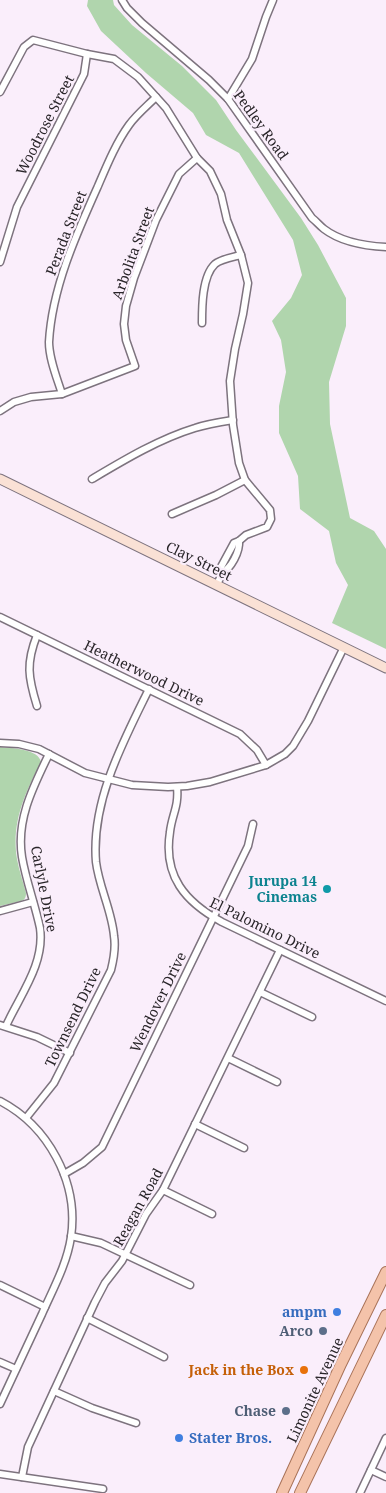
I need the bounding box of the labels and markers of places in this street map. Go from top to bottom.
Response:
place label: Jurupa 14 Cinemas [248,871,317,906]
marker: Jurupa 14 Cinemas [321,883,333,895]
place label: ampm [282,1302,327,1321]
marker: ampm [331,1306,343,1318]
place label: Arco [279,1321,313,1340]
marker: Arco [317,1325,329,1337]
place label: Jack in the Box [188,1360,294,1379]
marker: Jack in the Box [298,1364,310,1376]
place label: Chase [234,1401,276,1420]
marker: Chase [280,1405,292,1417]
place label: Stater Bros. [189,1428,272,1447]
marker: Stater Bros. [173,1432,185,1444]

